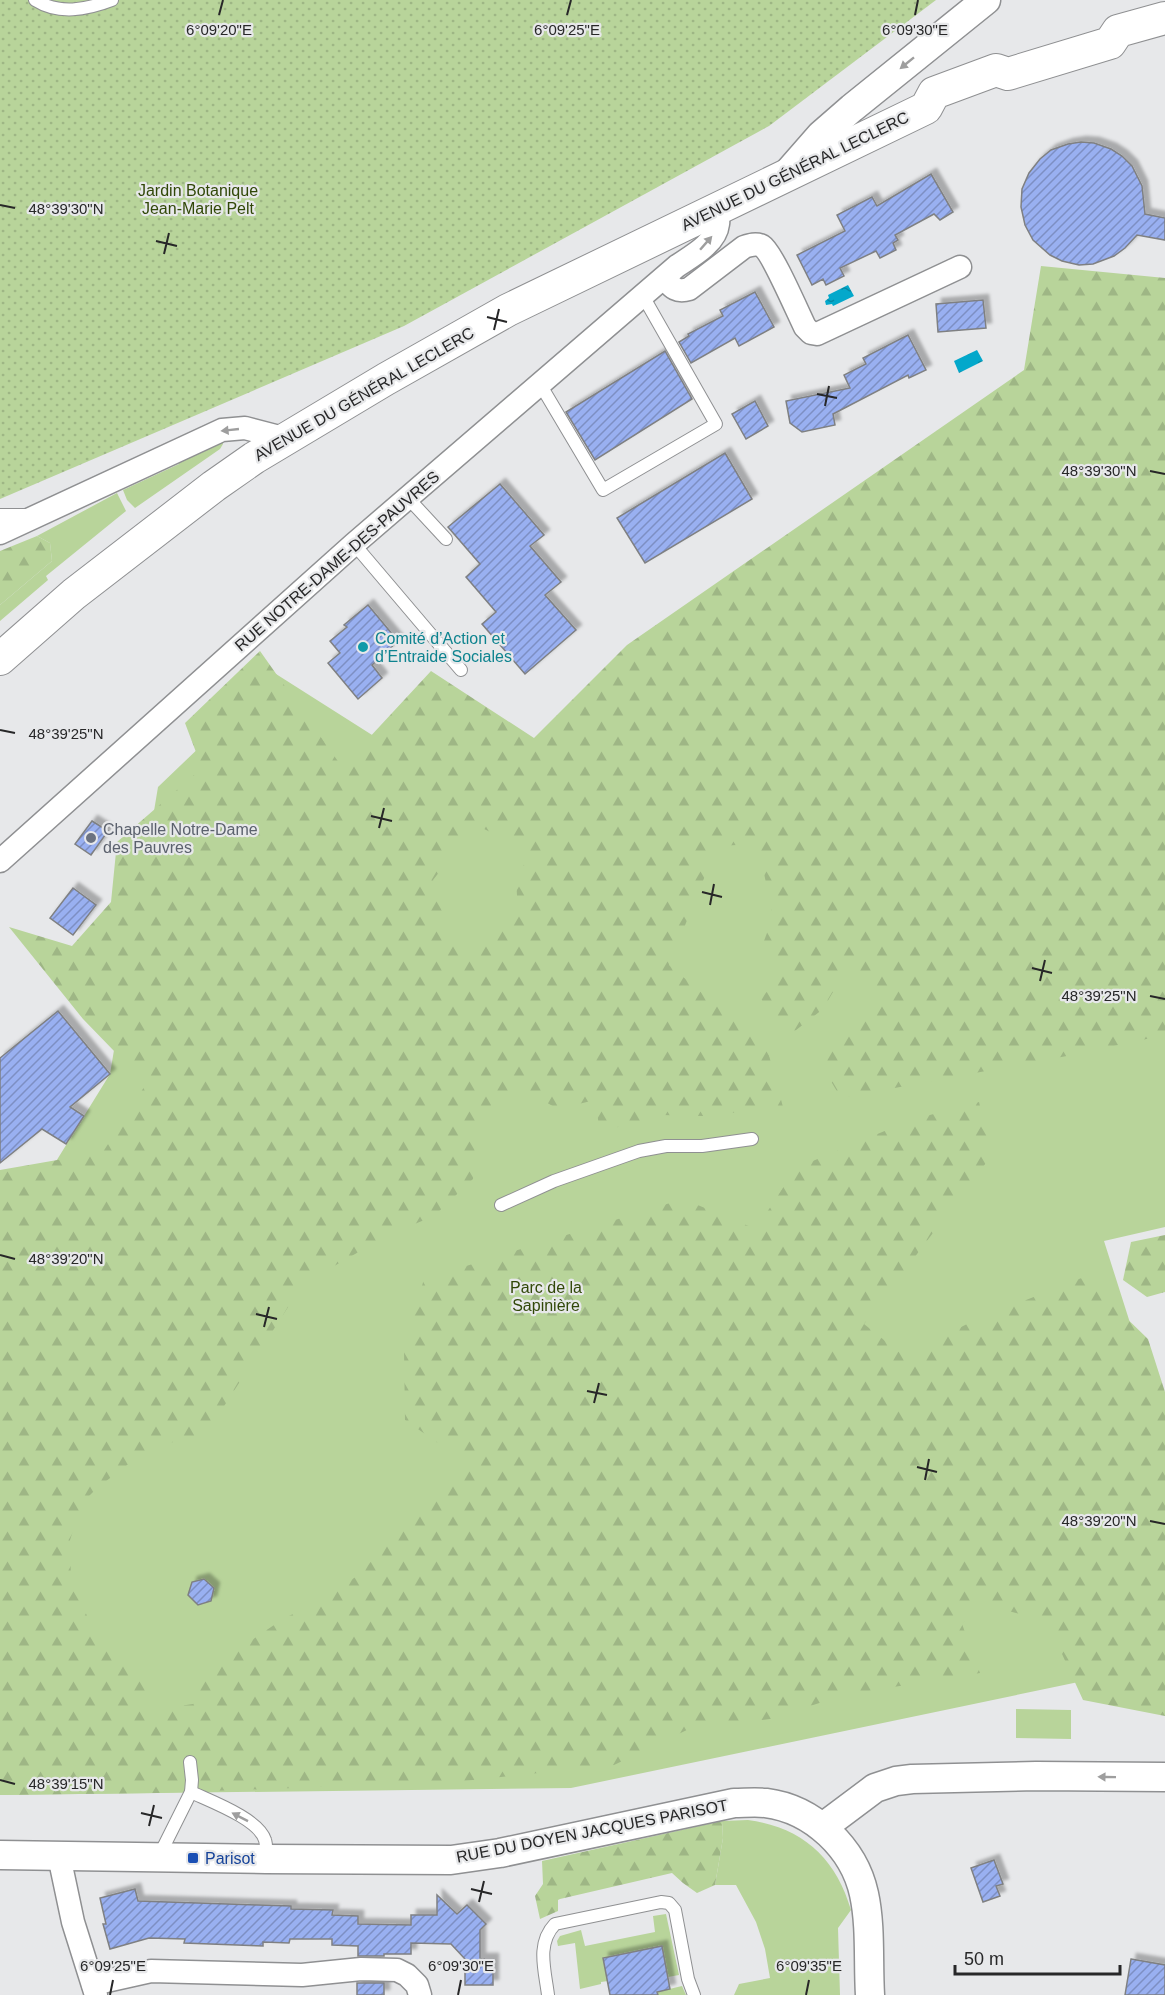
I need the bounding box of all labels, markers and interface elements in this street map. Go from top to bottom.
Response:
text: 6°09'20"E [186,21,252,38]
text: 6°09'25"E [534,21,600,38]
text: 6°09'30"E [882,21,948,38]
one-way arrow [899,57,915,70]
street label: AVENUE DU GÉNÉRAL LECLERC [678,108,911,234]
park label: Jardin Botanique Jean-Marie Pelt [138,182,258,217]
text: 48°39'30"N [28,200,104,217]
one-way arrow [700,235,713,251]
street label: AVENUE DU GÉNÉRAL LECLERC [251,323,477,464]
one-way arrow [221,425,240,434]
text: 48°39'30"N [1061,462,1137,479]
street label: RUE NOTRE-DAME-DES-PAUVRES [232,468,442,654]
place label: Comité d’Action et d’Entraide Sociales [375,630,512,665]
marker: Comité d’Action et d’Entraide Sociales [356,640,370,654]
text: 48°39'25"N [28,725,104,742]
place label: Chapelle Notre-Dame des Pauvres [103,821,258,856]
marker: Chapelle Notre-Dame des Pauvres [84,831,98,845]
text: 48°39'25"N [1061,987,1137,1004]
text: 48°39'20"N [28,1250,104,1267]
park label: Parc de la Sapinière [510,1279,582,1314]
text: 48°39'20"N [1061,1512,1137,1529]
one-way arrow [1097,1772,1116,1782]
text: 48°39'15"N [28,1775,104,1792]
street label: RUE DU DOYEN JACQUES PARISOT [455,1796,729,1866]
one-way arrow [231,1812,249,1822]
place label: Parisot [205,1850,255,1867]
marker: Parisot [186,1851,200,1865]
scale bar [955,1938,1120,1976]
text: 50 m [964,1949,1004,1969]
text: 6°09'25"E [80,1957,146,1974]
text: 6°09'30"E [428,1957,494,1974]
text: 6°09'35"E [776,1957,842,1974]

